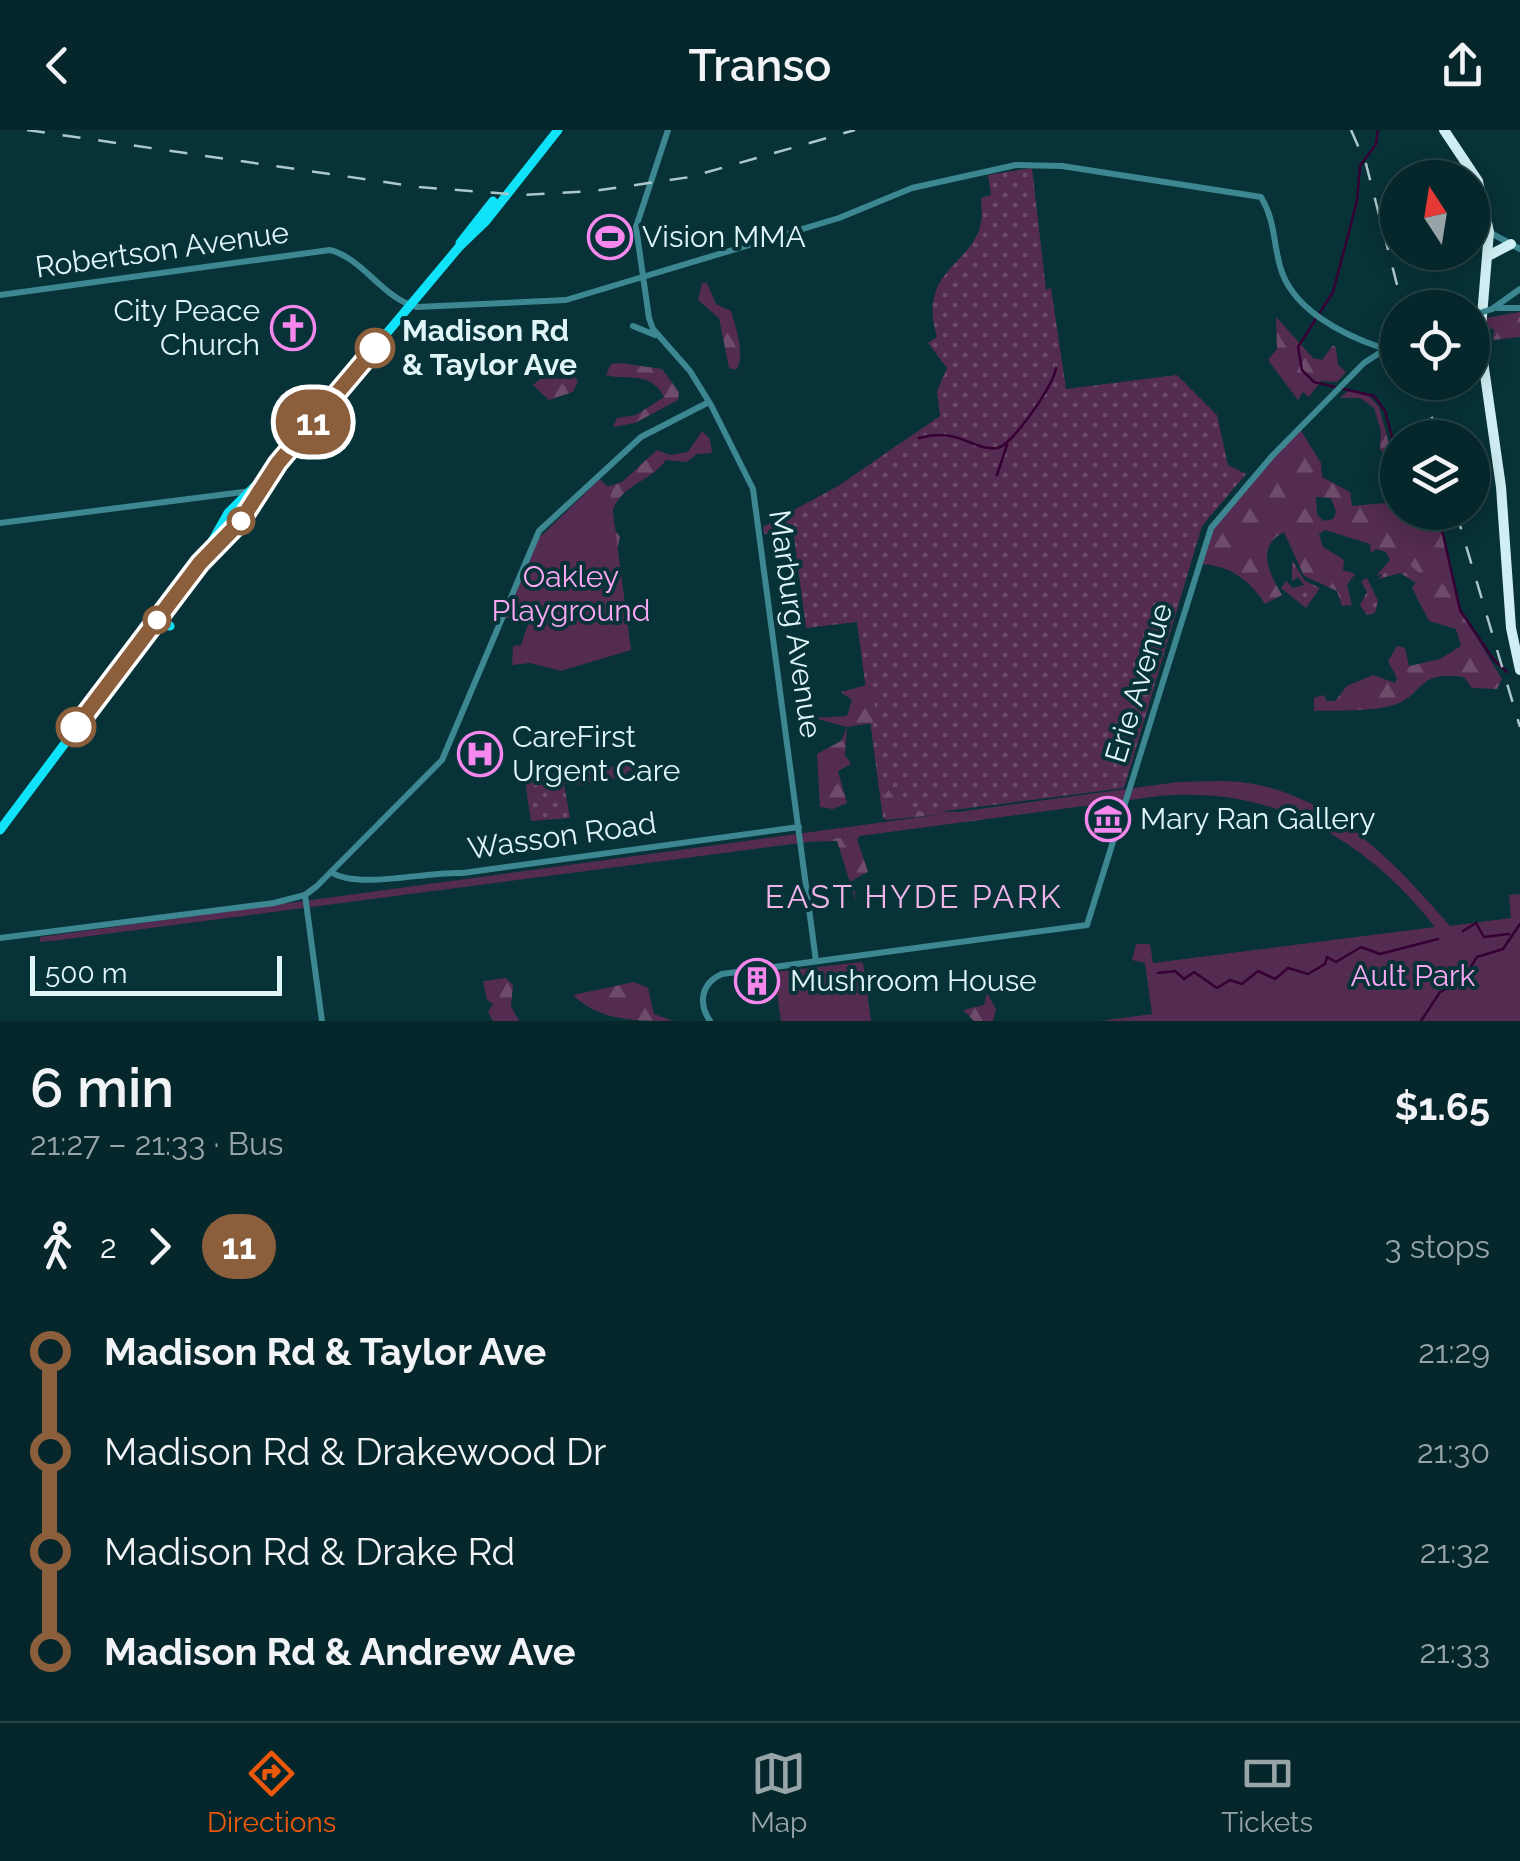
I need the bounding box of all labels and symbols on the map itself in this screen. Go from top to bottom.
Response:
north arrow [1380,160,1490,270]
street label: Robertson Avenue [33,214,291,285]
sports icon: Vision MMA [587,214,633,260]
place label: Vision MMA [642,219,806,254]
place label: City Peace Church [113,293,260,362]
church icon: City Peace Church [270,305,316,351]
place label: Madison Rd & Taylor Ave [402,313,577,382]
marker: Madison Rd & Taylor Ave [356,329,394,367]
line badge: 11 [268,390,358,454]
unlabelled marker [228,508,254,534]
street label: Marburg Avenue [762,508,829,740]
park label: Oakley Playground [492,559,650,628]
street label: Erie Avenue [1098,599,1179,767]
unlabelled marker [144,607,170,633]
unlabelled marker [57,708,95,746]
place label: CareFirst Urgent Care [512,719,680,788]
hospital icon: CareFirst Urgent Care [457,731,503,777]
museum icon: Mary Ran Gallery [1085,796,1131,842]
place label: Mary Ran Gallery [1140,801,1376,836]
street label: Wasson Road [465,805,658,866]
district label: EAST HYDE PARK [765,878,1063,915]
scale bar [30,951,282,996]
building icon: Mushroom House [734,958,780,1004]
park label: Ault Park [1351,958,1476,993]
place label: Mushroom House [790,963,1037,998]

